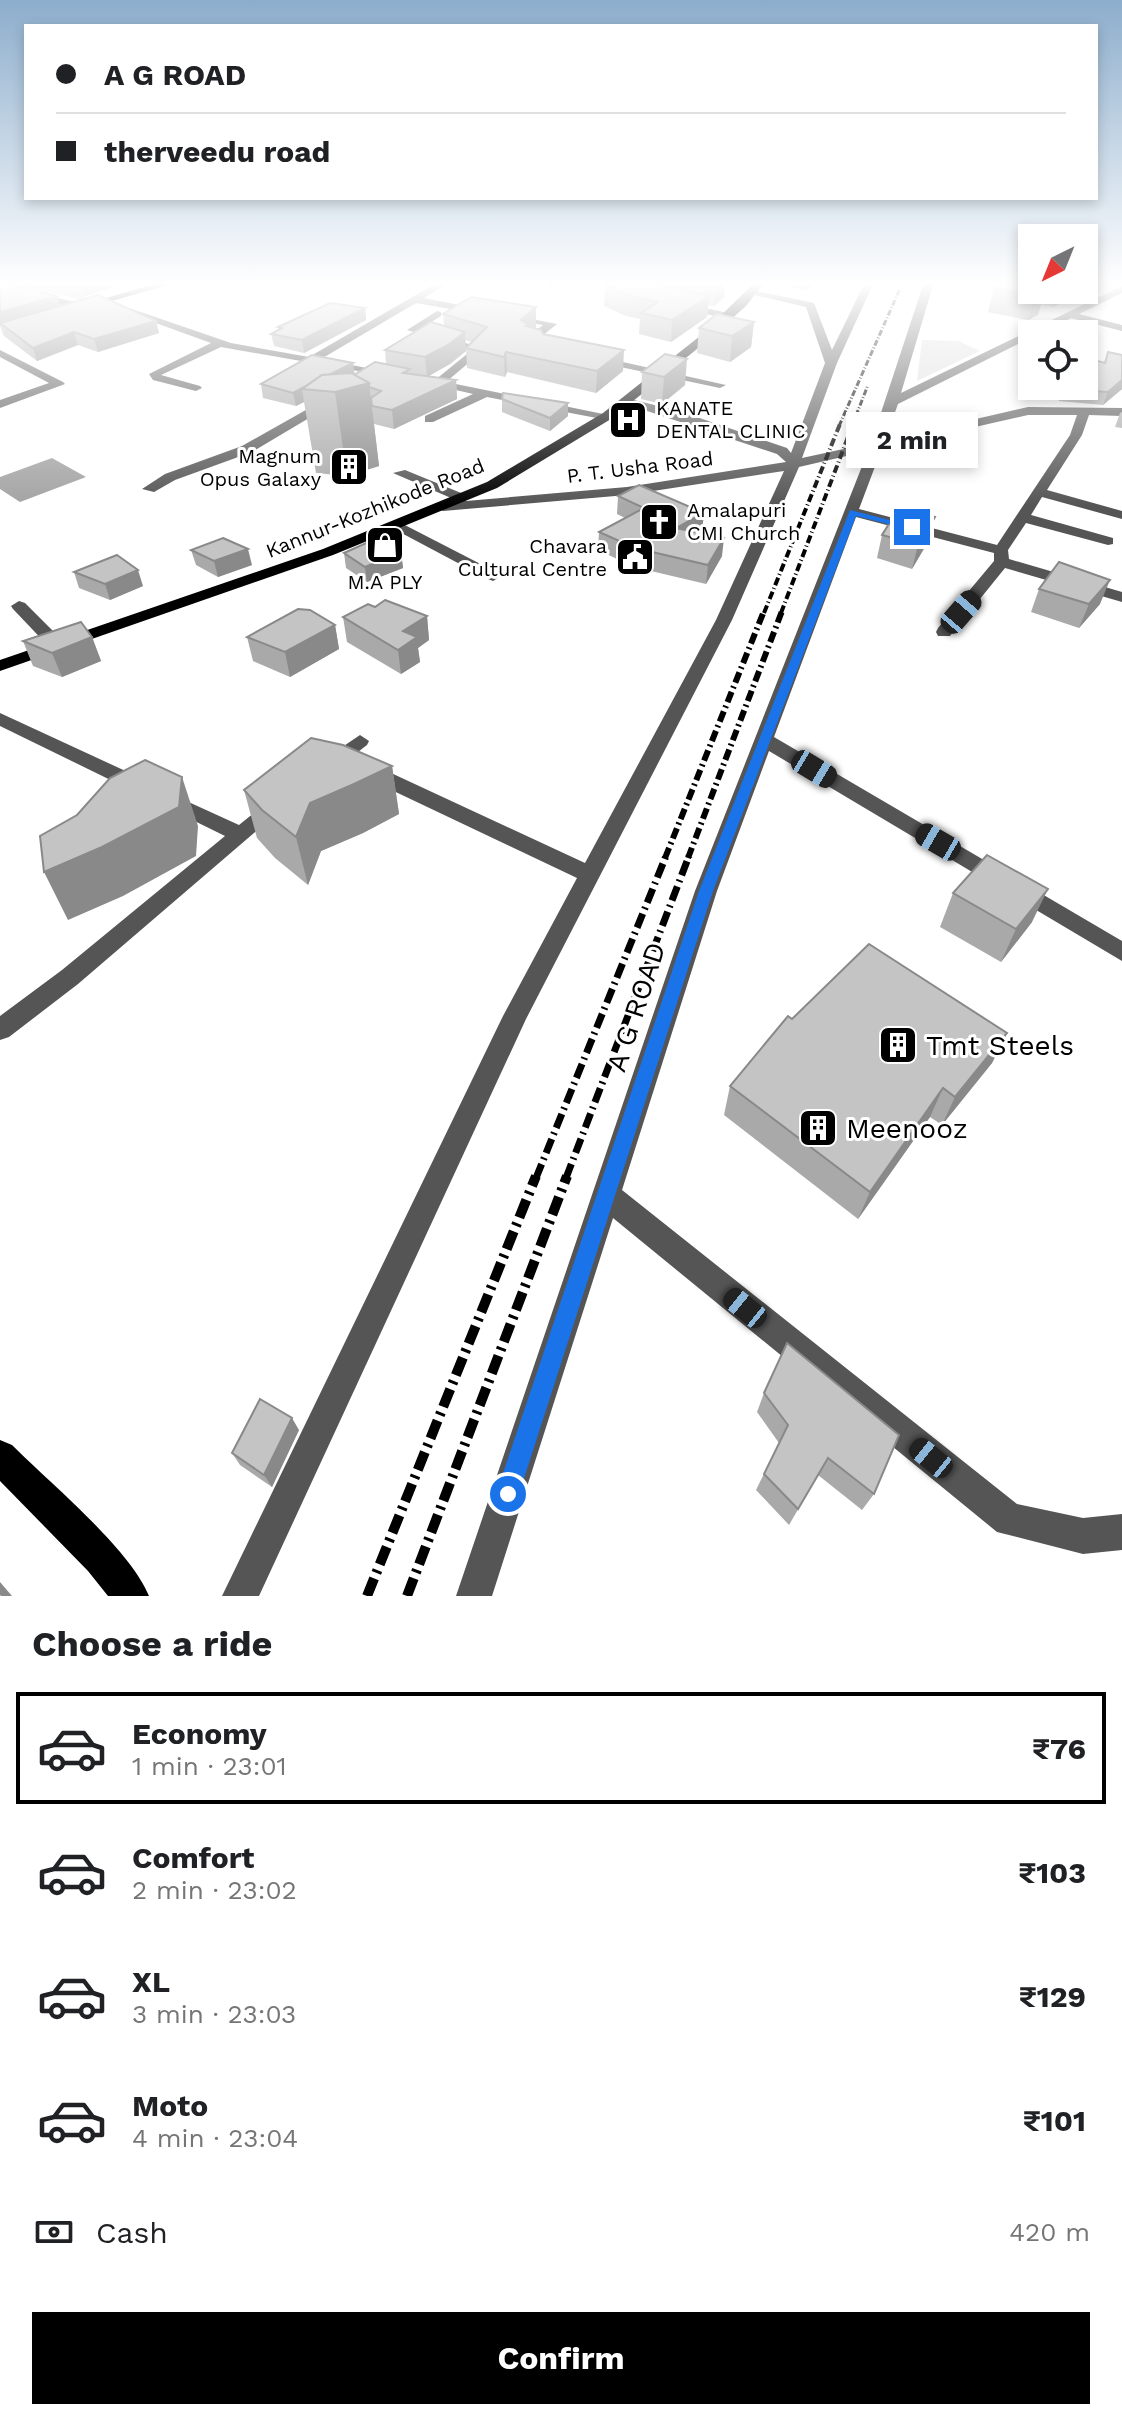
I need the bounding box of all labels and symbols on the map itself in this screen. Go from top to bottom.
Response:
north arrow [1018,224,1098,304]
place label: KANATE DENTAL CLINIC [656,396,806,443]
hospital icon: KANATE DENTAL CLINIC [607,399,649,441]
callout: 2 min [846,411,978,467]
place label: Magnum Opus Galaxy [200,444,322,491]
building icon: Magnum Opus Galaxy [328,446,370,488]
street label: P. T. Usha Road [566,446,714,488]
street label: Kannur-Kozhikode Road [262,453,488,563]
place label: Amalapuri CMI Church [687,498,800,545]
church icon: Amalapuri CMI Church [638,501,680,543]
route end [894,509,930,545]
shop icon: M.A PLY [364,524,406,566]
place label: Chavara Cultural Centre [458,534,607,581]
public building icon: Chavara Cultural Centre [614,536,656,578]
place label: M.A PLY [347,570,423,594]
car [936,586,986,638]
car [787,746,841,792]
car [911,820,965,864]
street label: A G ROAD [600,938,672,1076]
building icon: Tmt Steels [877,1024,919,1066]
place label: Tmt Steels [926,1029,1074,1062]
building icon: Meenooz [797,1107,839,1149]
place label: Meenooz [846,1112,968,1145]
car [719,1284,771,1332]
car [905,1434,957,1482]
route start [490,1476,526,1512]

